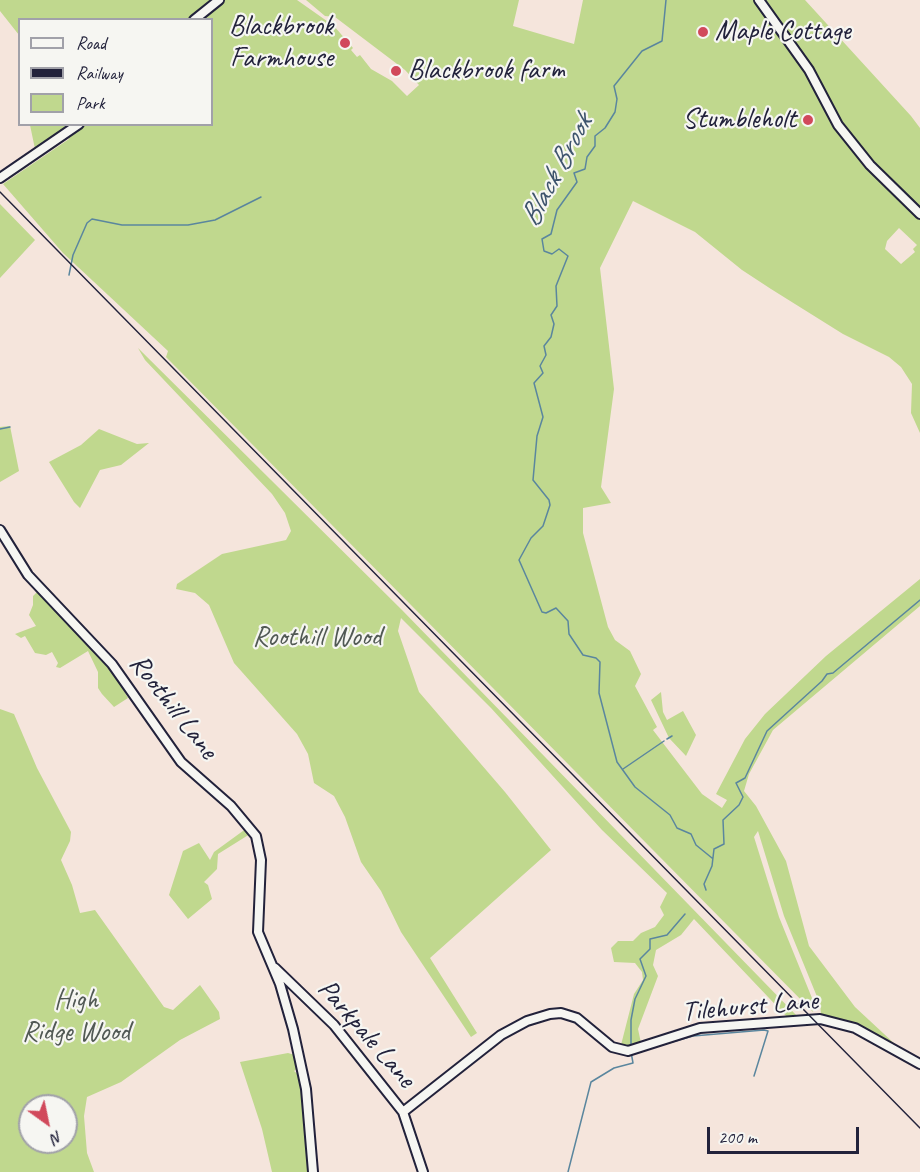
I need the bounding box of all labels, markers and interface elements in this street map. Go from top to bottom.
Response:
place label: Blackbrook Farmhouse [229,10,333,76]
place label: Maple Cottage [715,15,850,49]
legend [18,18,213,126]
marker: Maple Cottage [696,25,710,39]
text: Road [76,32,106,54]
marker: Blackbrook Farmhouse [338,36,352,50]
place label: Blackbrook farm [408,54,565,88]
text: Railway [76,62,123,84]
marker: Blackbrook farm [389,64,403,78]
text: Park [76,92,105,114]
place label: Stumbleholt [682,103,796,137]
water label: Black Brook [513,109,601,233]
marker: Stumbleholt [801,113,815,127]
park label: Roothill Wood [253,621,381,655]
street label: Roothill Lane [122,648,224,766]
street label: Parkpale Lane [310,973,422,1095]
park label: High Ridge Wood [22,984,130,1050]
street label: Tilehurst Lane [681,984,819,1030]
north arrow [18,1094,78,1154]
scale bar [710,1115,862,1153]
text: N [47,1126,66,1149]
text: 200 m [718,1126,757,1148]

